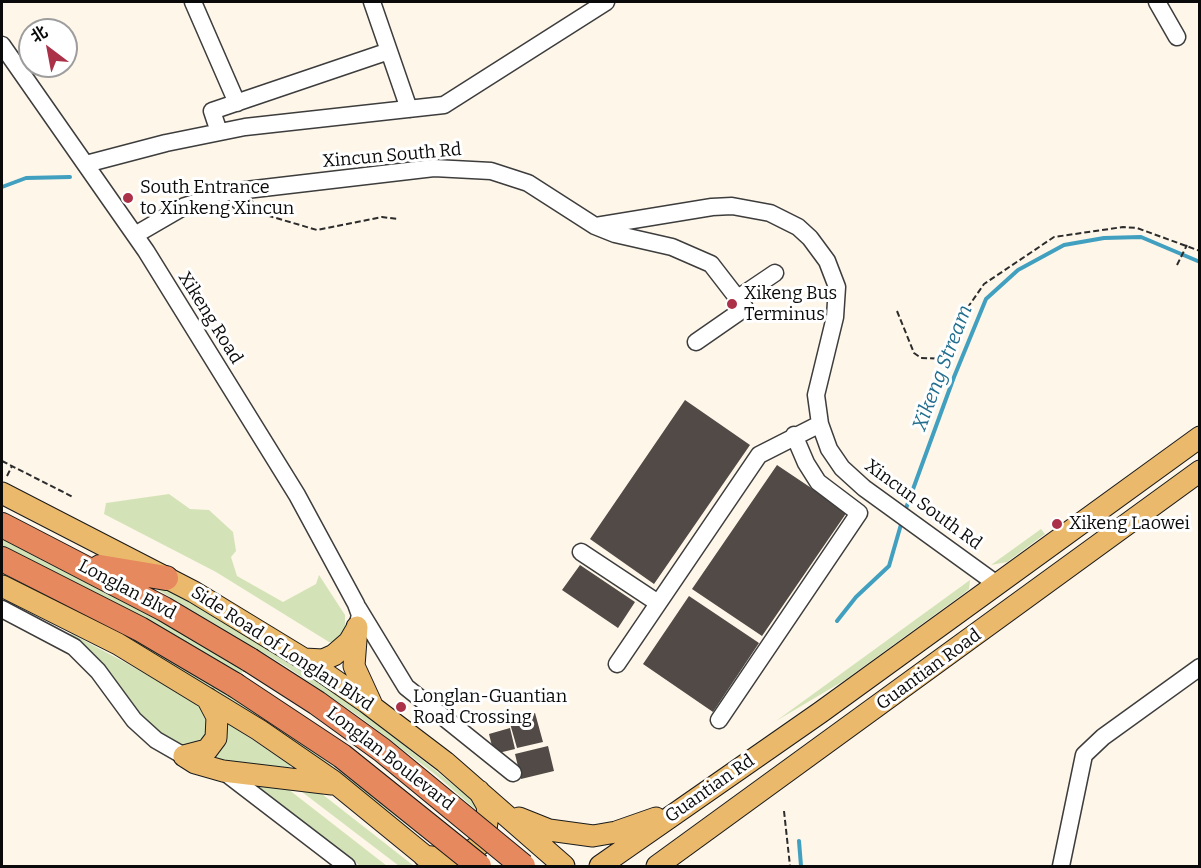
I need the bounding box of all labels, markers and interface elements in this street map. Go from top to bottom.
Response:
north arrow [18,18,78,78]
text: 北 [27,22,51,46]
street label: Xincun South Rd [322,139,462,173]
place label: South Entrance to Xinkeng Xincun [140,177,294,219]
marker: South Entrance to Xinkeng Xincun [121,191,135,205]
street label: Xikeng Road [173,268,247,368]
place label: Xikeng Bus Terminus [744,283,837,326]
marker: Xikeng Bus Terminus [725,297,739,311]
water label: Xikeng Stream [908,302,978,434]
street label: Xincun South Rd [860,455,986,555]
place label: Xikeng Laowei [1069,513,1190,535]
marker: Xikeng Laowei [1050,517,1064,531]
street label: Longlan Blvd [75,555,179,625]
street label: Side Road of Longlan Blvd [187,582,377,716]
street label: Guantian Road [872,625,986,715]
place label: Longlan-Guantian Road Crossing [413,686,567,728]
marker: Longlan-Guantian Road Crossing [394,700,408,714]
street label: Longlan Boulevard [322,703,458,815]
street label: Guantian Rd [661,750,759,828]

